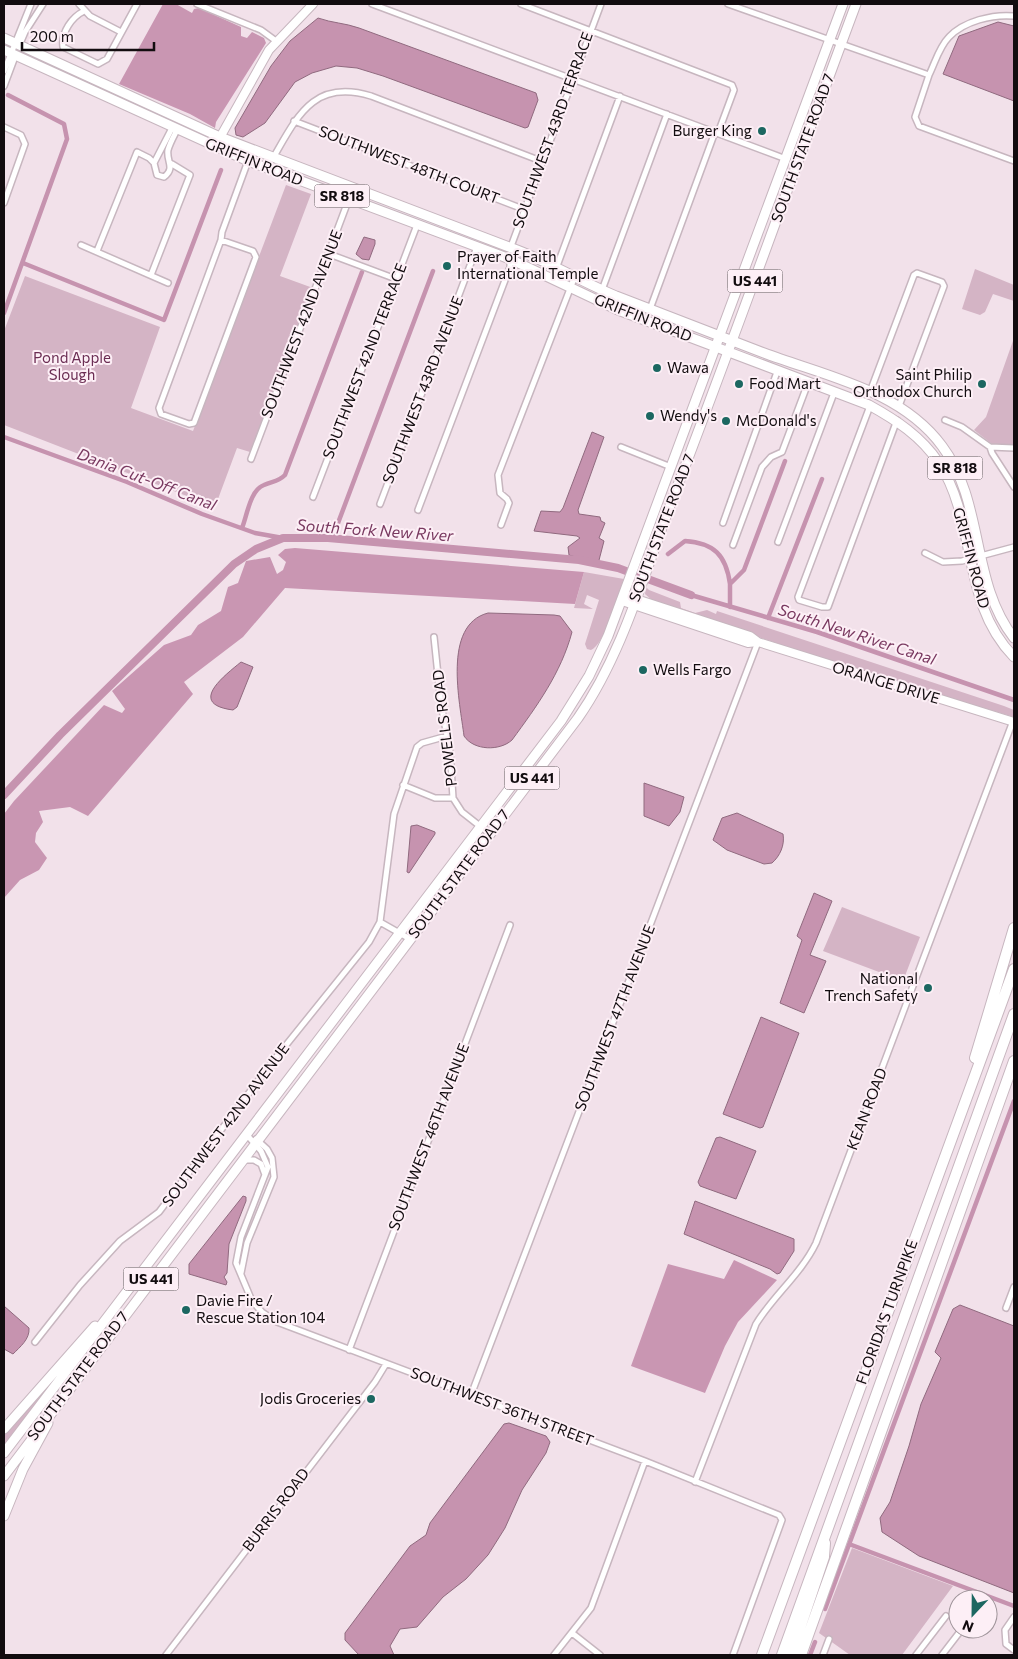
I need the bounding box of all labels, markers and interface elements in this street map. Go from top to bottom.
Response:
scale bar [22,20,155,52]
text: 200 m [30,27,74,45]
street label: SOUTHWEST 43RD TERRACE [508,29,596,230]
street label: SOUTH STATE ROAD 7 [767,71,837,224]
street label: SOUTHWEST 48TH COURT [316,121,503,207]
place label: Burger King [673,121,752,139]
marker: Burger King [756,125,768,137]
street label: GRIFFIN ROAD [203,133,306,189]
road number: SR 818 [314,185,370,208]
street label: SOUTHWEST 42ND AVENUE [257,227,345,420]
place label: Prayer of Faith International Temple [457,247,598,282]
street label: SOUTHWEST 42ND TERRACE [318,260,410,461]
marker: Prayer of Faith International Temple [441,260,453,272]
road number: US 441 [728,270,782,292]
street label: GRIFFIN ROAD [592,289,695,345]
street label: SOUTHWEST 43RD AVENUE [378,293,466,486]
park label: Pond Apple Slough [33,348,111,383]
place label: Wawa [667,358,709,376]
marker: Wawa [651,362,663,374]
place label: Saint Philip Orthodox Church [853,365,972,400]
place label: Food Mart [749,374,821,392]
marker: Food Mart [733,378,745,390]
marker: Saint Philip Orthodox Church [976,378,988,390]
place label: Wendy's [660,406,717,424]
marker: Wendy's [644,410,656,422]
place label: McDonald's [736,411,817,429]
marker: McDonald's [720,415,732,427]
water label: Dania Cut-Off Canal [75,443,220,514]
street label: SOUTH STATE ROAD 7 [625,451,698,604]
road number: SR 818 [928,456,982,479]
street label: GRIFFIN ROAD [950,505,994,610]
water label: South Fork New River [296,515,455,544]
water label: South New River Canal [776,599,939,668]
street label: ORANGE DRIVE [830,657,942,707]
place label: Wells Fargo [653,660,732,678]
marker: Wells Fargo [637,664,649,676]
street label: POWELLS ROAD [428,669,460,787]
road number: US 441 [504,766,560,790]
street label: SOUTH STATE ROAD 7 [404,805,513,941]
street label: SOUTHWEST 47TH AVENUE [570,922,658,1113]
place label: National Trench Safety [825,969,918,1004]
marker: National Trench Safety [922,982,934,994]
street label: SOUTHWEST 42ND AVENUE [158,1039,293,1210]
street label: SOUTHWEST 46TH AVENUE [384,1040,472,1233]
street label: KEAN ROAD [842,1065,890,1152]
street label: FLORIDA'S TURNPIKE [851,1237,921,1386]
road number: US 441 [124,1268,178,1290]
place label: Davie Fire / Rescue Station 104 [196,1291,325,1326]
marker: Davie Fire / Rescue Station 104 [180,1304,192,1316]
street label: SOUTH STATE ROAD 7 [23,1307,132,1443]
street label: SOUTHWEST 36TH STREET [408,1363,597,1449]
place label: Jodis Groceries [260,1389,361,1407]
marker: Jodis Groceries [365,1393,377,1405]
street label: BURRIS ROAD [238,1464,312,1555]
north arrow [948,1589,998,1639]
text: N [960,1617,976,1636]

